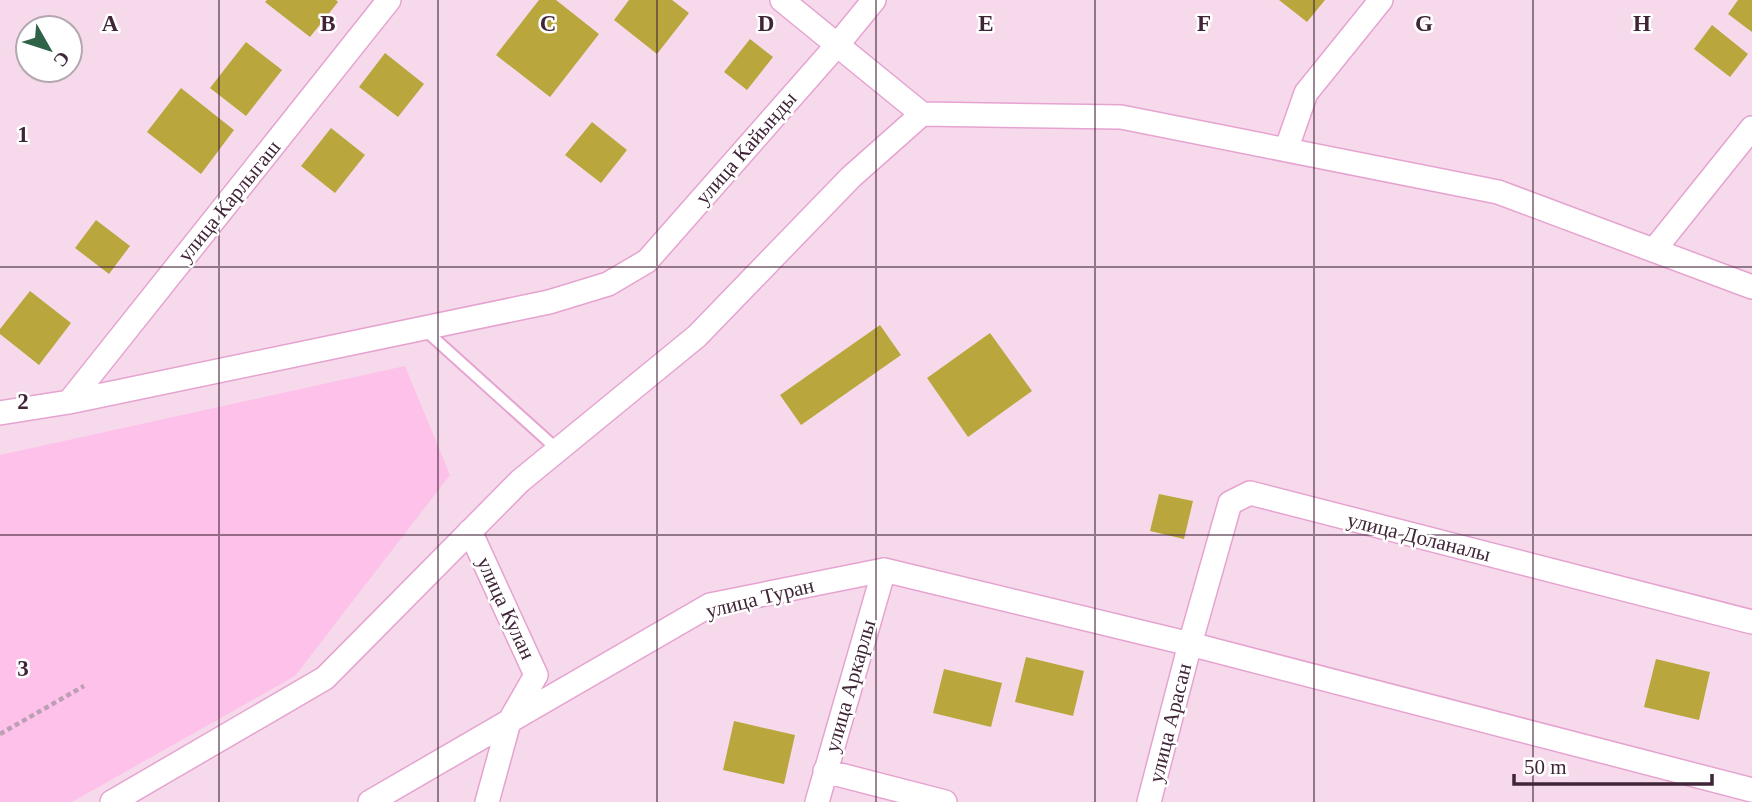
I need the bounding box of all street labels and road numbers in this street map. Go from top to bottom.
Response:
street label: улица Кайынды [691,87,801,209]
street label: улица Карлыгаш [173,136,285,266]
street label: улица Доланалы [1345,508,1493,566]
street label: улица Кулан [472,553,540,663]
street label: улица Туран [704,573,816,623]
street label: улица Аркарлы [820,617,880,755]
street label: улица Арасан [1144,661,1196,785]

